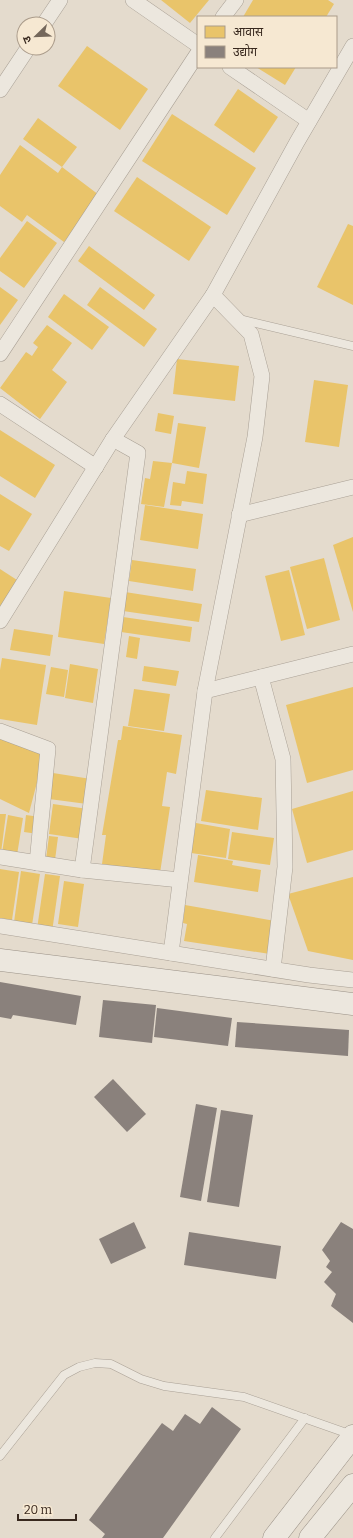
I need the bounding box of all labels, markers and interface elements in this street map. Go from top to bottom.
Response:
north arrow [16,16,56,56]
legend [197,16,337,68]
text: आवास [233,25,264,39]
text: उ [20,34,34,45]
text: उद्योग [233,44,257,59]
scale bar [18,1496,76,1522]
text: 20 m [24,1503,53,1517]

